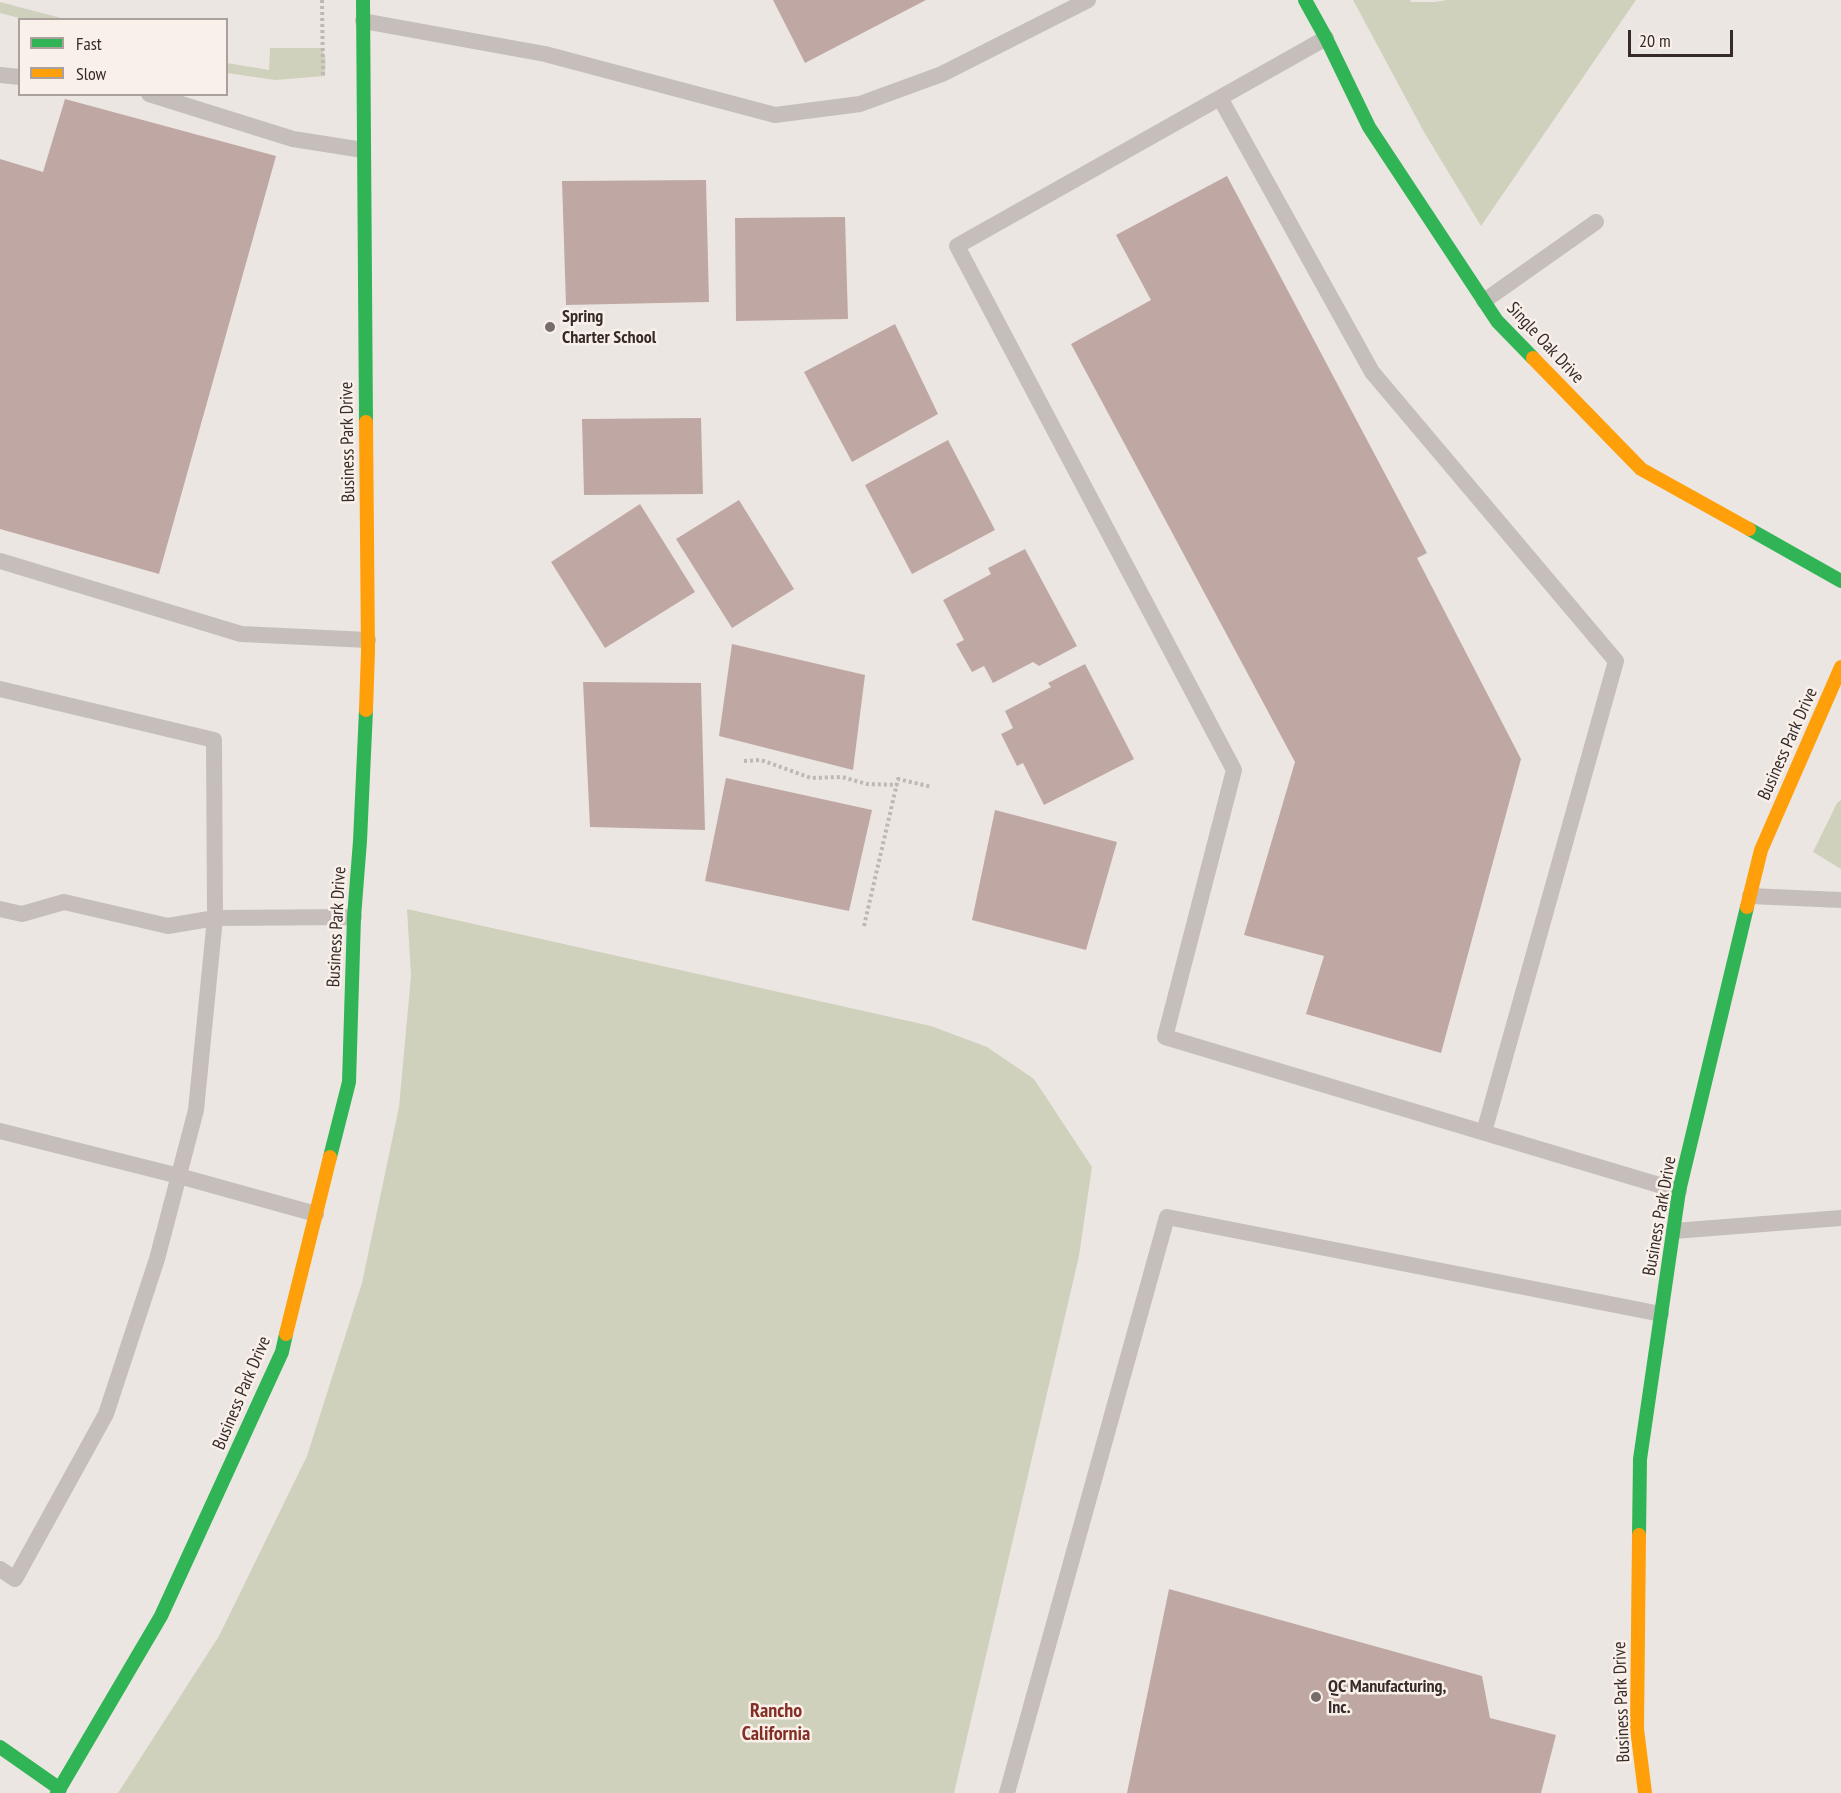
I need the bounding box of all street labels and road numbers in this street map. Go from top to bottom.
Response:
street label: Single Oak Drive [1502,298,1588,388]
street label: Business Park Drive [336,381,360,503]
street label: Business Park Drive [1754,684,1822,804]
street label: Business Park Drive [323,866,351,988]
street label: Business Park Drive [1639,1155,1681,1277]
street label: Business Park Drive [208,1333,276,1453]
street label: Business Park Drive [1609,1641,1635,1763]

